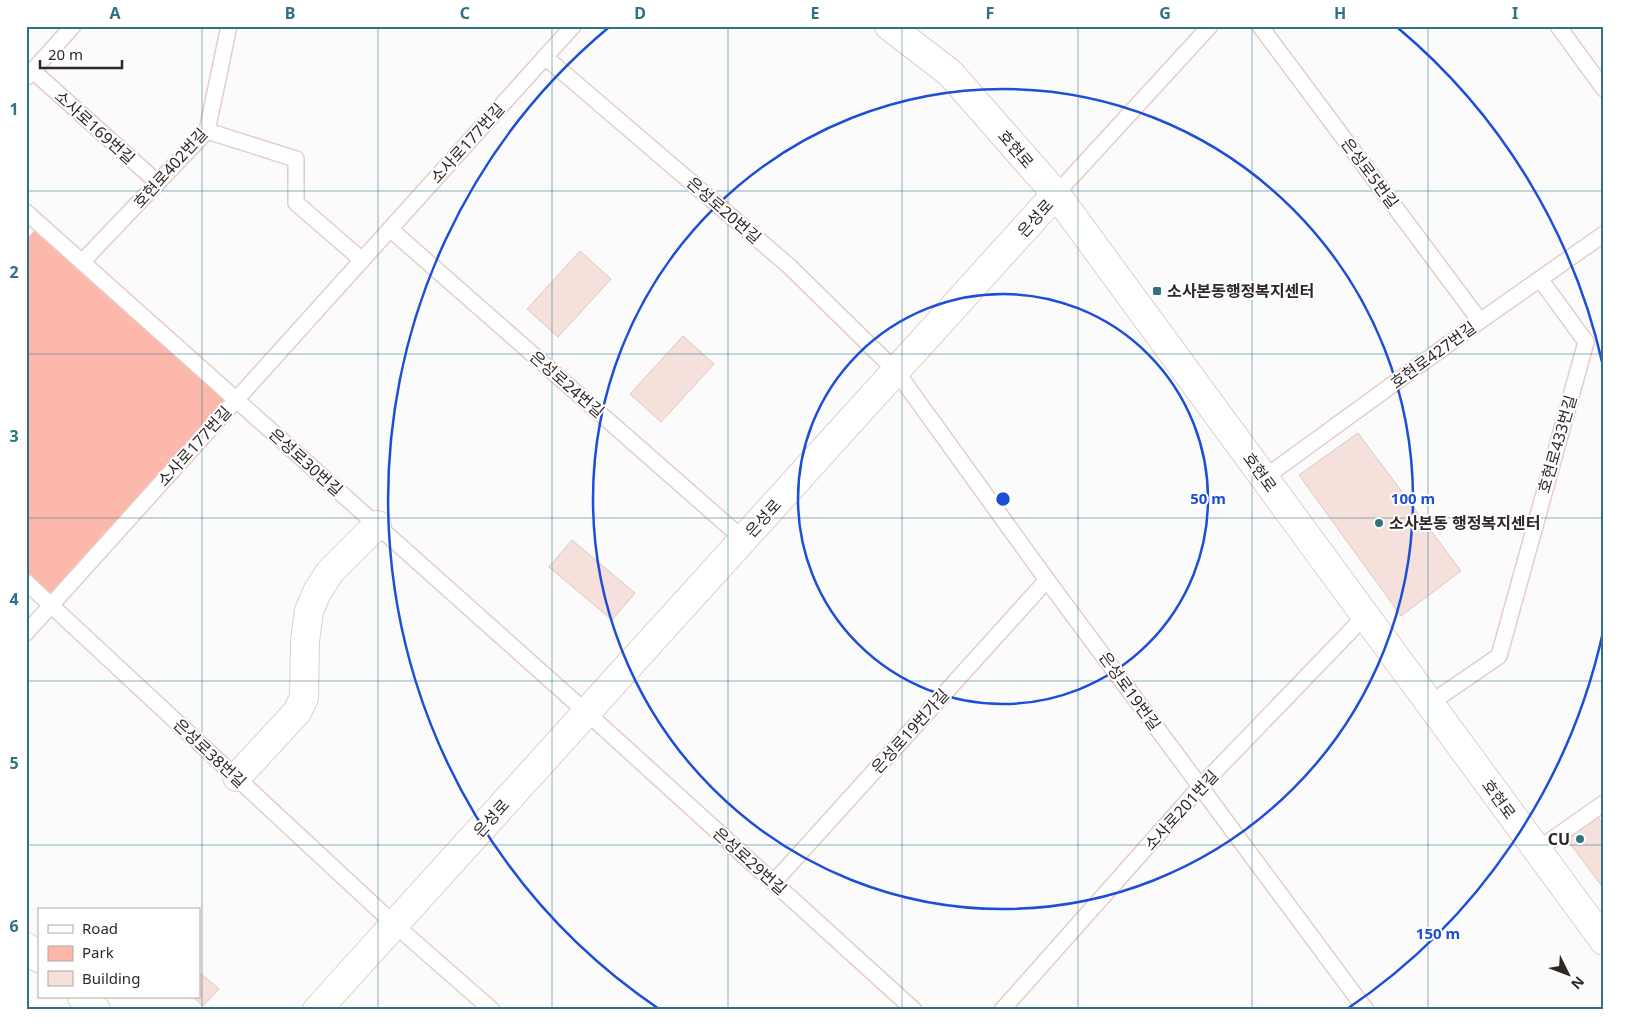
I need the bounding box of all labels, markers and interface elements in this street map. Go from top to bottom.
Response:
text: A [109,2,121,24]
text: B [285,2,295,24]
text: C [460,2,470,24]
text: D [634,2,646,24]
text: E [811,2,820,24]
text: F [986,2,994,24]
text: G [1159,2,1171,24]
text: H [1334,2,1346,24]
text: I [1512,2,1518,24]
scale bar [40,38,122,70]
text: 20 m [48,44,83,64]
street label: 소사로169번길 [50,85,140,169]
text: 1 [9,98,19,120]
street label: 소사로177번길 [425,98,509,188]
street label: 호현로402번길 [128,123,212,213]
street label: 호현로 [993,125,1039,173]
street label: 은성로5번길 [1336,133,1404,213]
street label: 은성로20번길 [682,172,766,248]
street label: 은성로 [1012,194,1058,242]
text: 2 [9,261,19,283]
place label: 소사본동행정복지센터 [1167,280,1314,302]
marker: 소사본동행정복지센터 [1151,285,1163,297]
street label: 호현로427번길 [1386,316,1480,394]
street label: 은성로24번길 [525,346,609,422]
street label: 호현로433번길 [1532,392,1582,496]
street label: 소사로177번길 [152,401,236,491]
street label: 은성로30번길 [264,423,348,501]
text: 3 [9,425,19,447]
street label: 호현로 [1238,448,1282,497]
text: 50 m [1190,488,1226,508]
text: 100 m [1391,488,1435,508]
centre of rings [994,490,1012,508]
street label: 은성로 [740,494,786,542]
place label: 소사본동 행정복지센터 [1389,512,1540,534]
marker: 소사본동 행정복지센터 [1373,517,1385,529]
text: 4 [9,588,19,610]
street label: 은성로19번길 [1094,647,1166,735]
street label: 은성로19번가길 [866,684,954,778]
street label: 은성로38번길 [169,714,251,792]
text: 5 [9,752,19,774]
street label: 소사로201번길 [1139,765,1223,855]
street label: 호현로 [1477,775,1521,824]
street label: 은성로 [468,794,514,842]
street label: 은성로29번길 [708,822,792,900]
place label: CU [1548,828,1570,850]
marker: CU [1574,833,1586,845]
legend [38,908,200,998]
text: 6 [9,915,19,937]
text: Road [82,918,118,938]
text: 150 m [1416,923,1460,943]
text: Park [82,942,114,962]
north arrow [1542,948,1592,998]
text: Building [82,968,140,988]
text: N [1567,972,1589,994]

